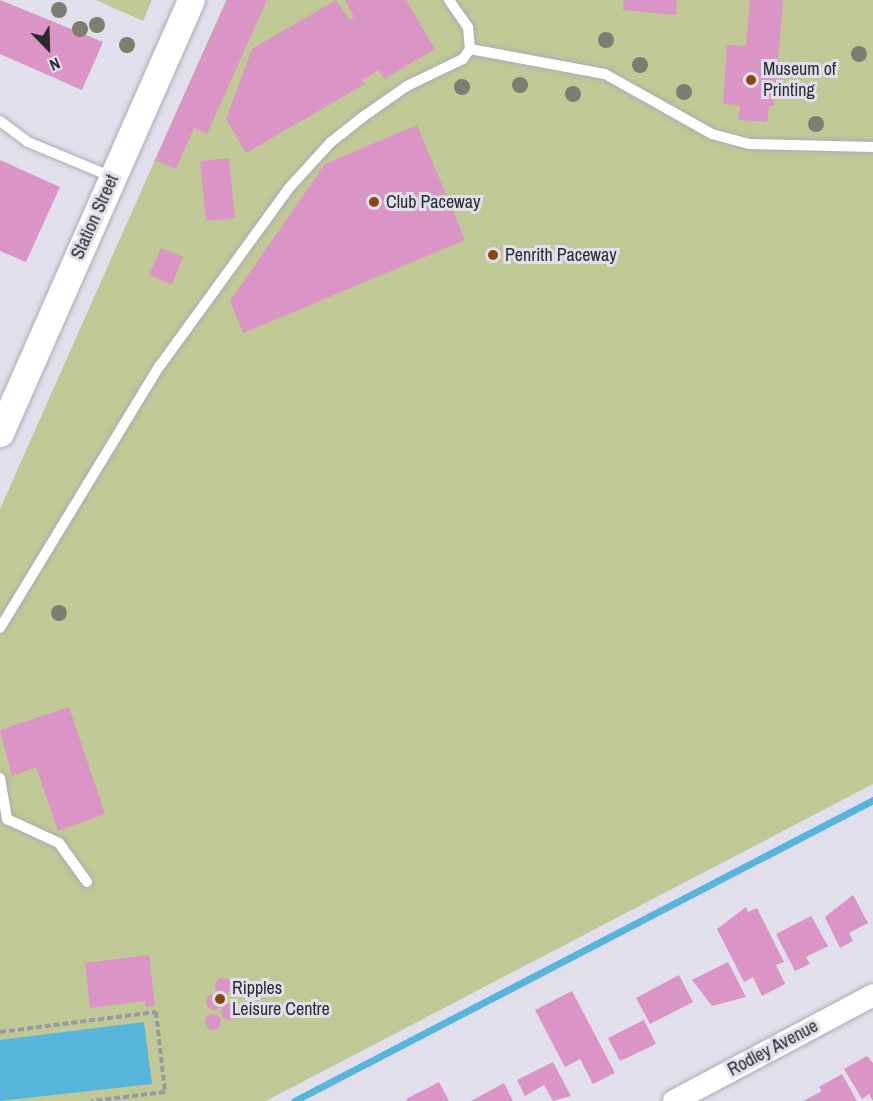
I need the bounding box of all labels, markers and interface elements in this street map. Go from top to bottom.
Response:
north arrow [18,18,78,78]
text: N [46,53,64,77]
place label: Museum of Printing [763,59,836,101]
marker: Museum of Printing [744,73,758,87]
street label: Station Street [67,171,123,263]
place label: Club Paceway [386,191,480,213]
marker: Club Paceway [367,195,381,209]
place label: Penrith Paceway [505,244,617,266]
marker: Penrith Paceway [486,248,500,262]
place label: Ripples Leisure Centre [232,978,330,1020]
marker: Ripples Leisure Centre [213,992,227,1006]
street label: Rodley Avenue [724,1015,822,1081]

